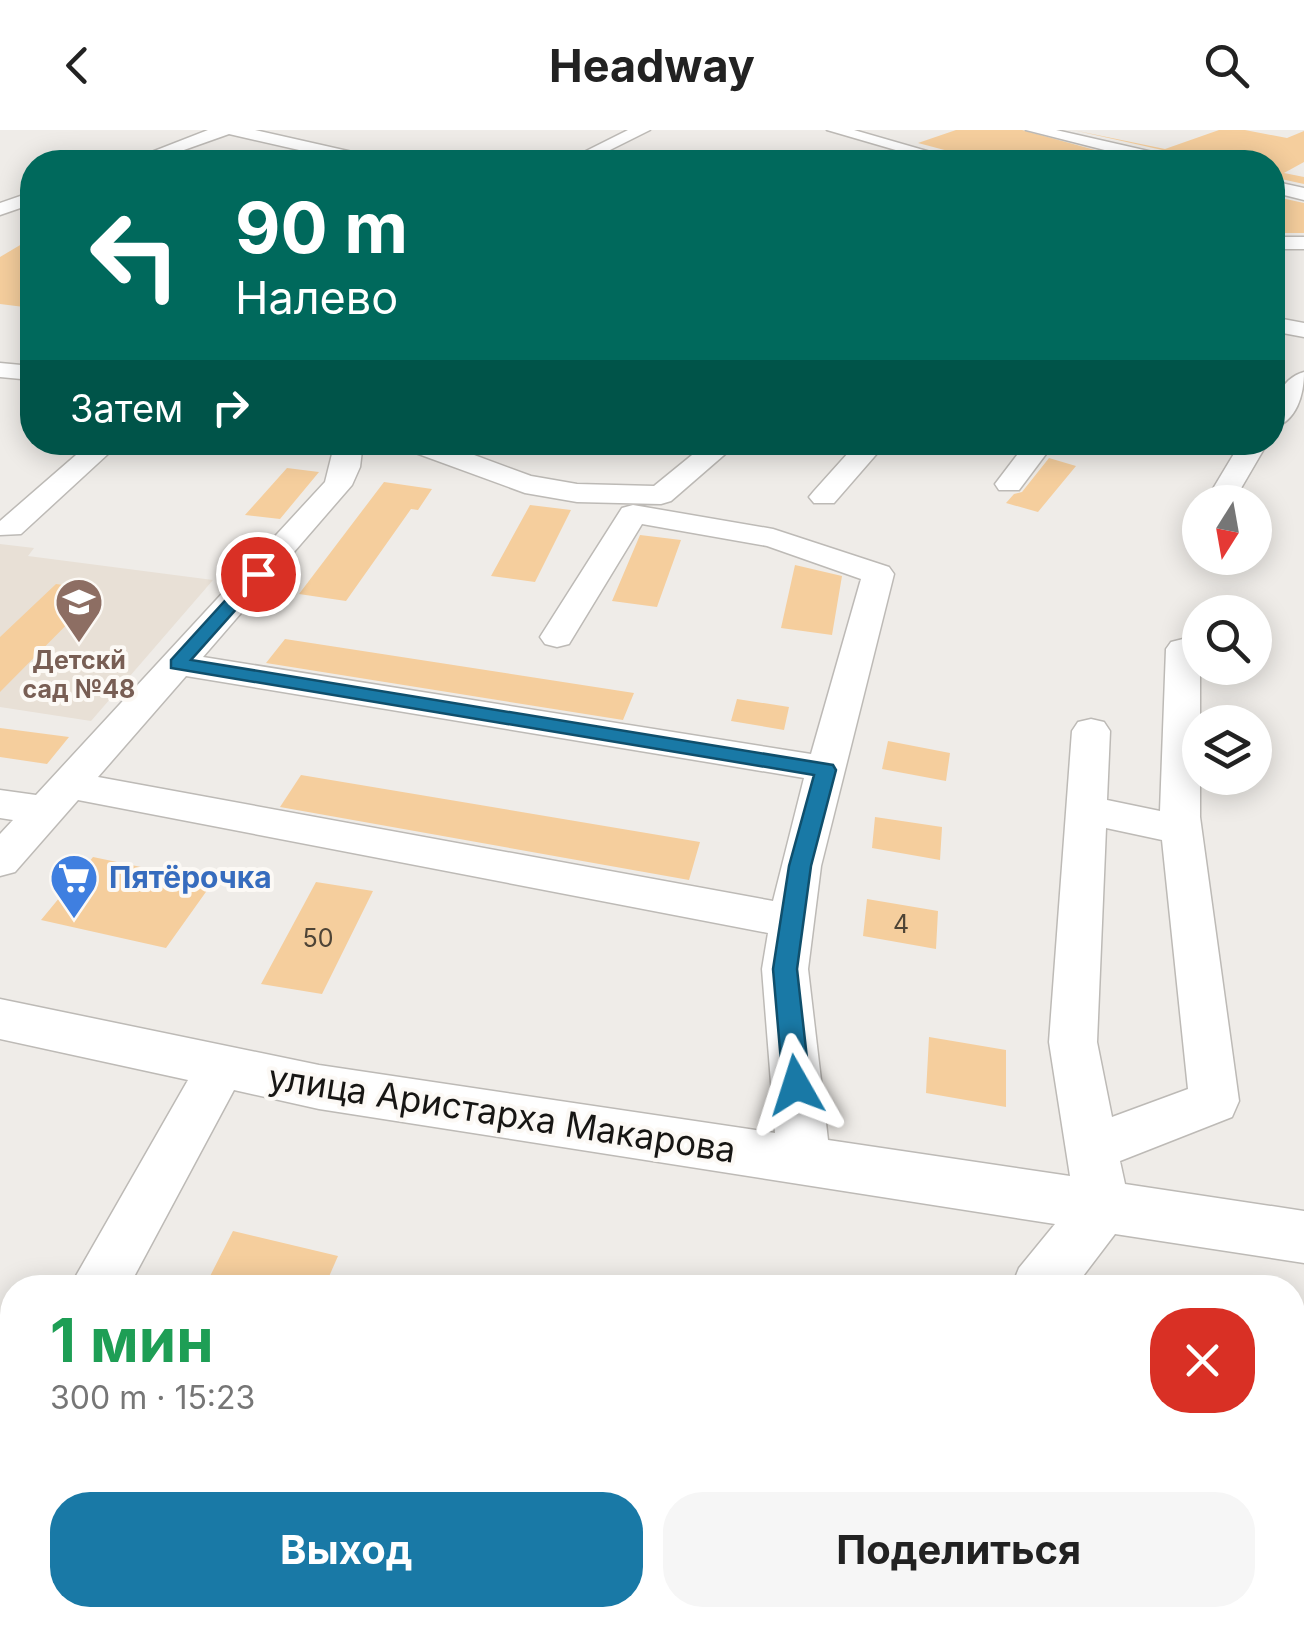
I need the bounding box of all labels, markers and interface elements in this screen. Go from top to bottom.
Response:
icon: back [50,38,105,93]
text: Headway [549,38,755,93]
icon: search [1199,38,1254,93]
text: 90 m [235,185,408,270]
icon: left [70,190,200,320]
text: Налево [235,270,398,325]
icon: right [203,380,258,435]
text: Затем [70,385,183,431]
north arrow [1182,485,1272,575]
map controls [1182,485,1272,795]
pin [216,532,301,617]
icon: arrive [231,547,286,602]
school or university icon: Детскй сад №48 [53,576,105,644]
button: search [1182,595,1272,685]
place label: Детскй сад №48 [23,645,135,704]
button: layers [1182,705,1272,795]
supermarket icon: Пятёрочка [48,852,100,920]
place label: Пятёрочка [109,859,272,895]
house number: 4 [893,909,909,939]
house number: 50 [303,923,333,953]
position arrow [744,1033,848,1137]
street label: улица Аристарха Макарова [266,1055,739,1171]
text: 1 мин [50,1304,214,1376]
button: close [1150,1308,1255,1413]
text: 300 m · 15:23 [50,1378,255,1417]
button: Выход [50,1492,643,1607]
button: Поделиться [663,1492,1255,1607]

